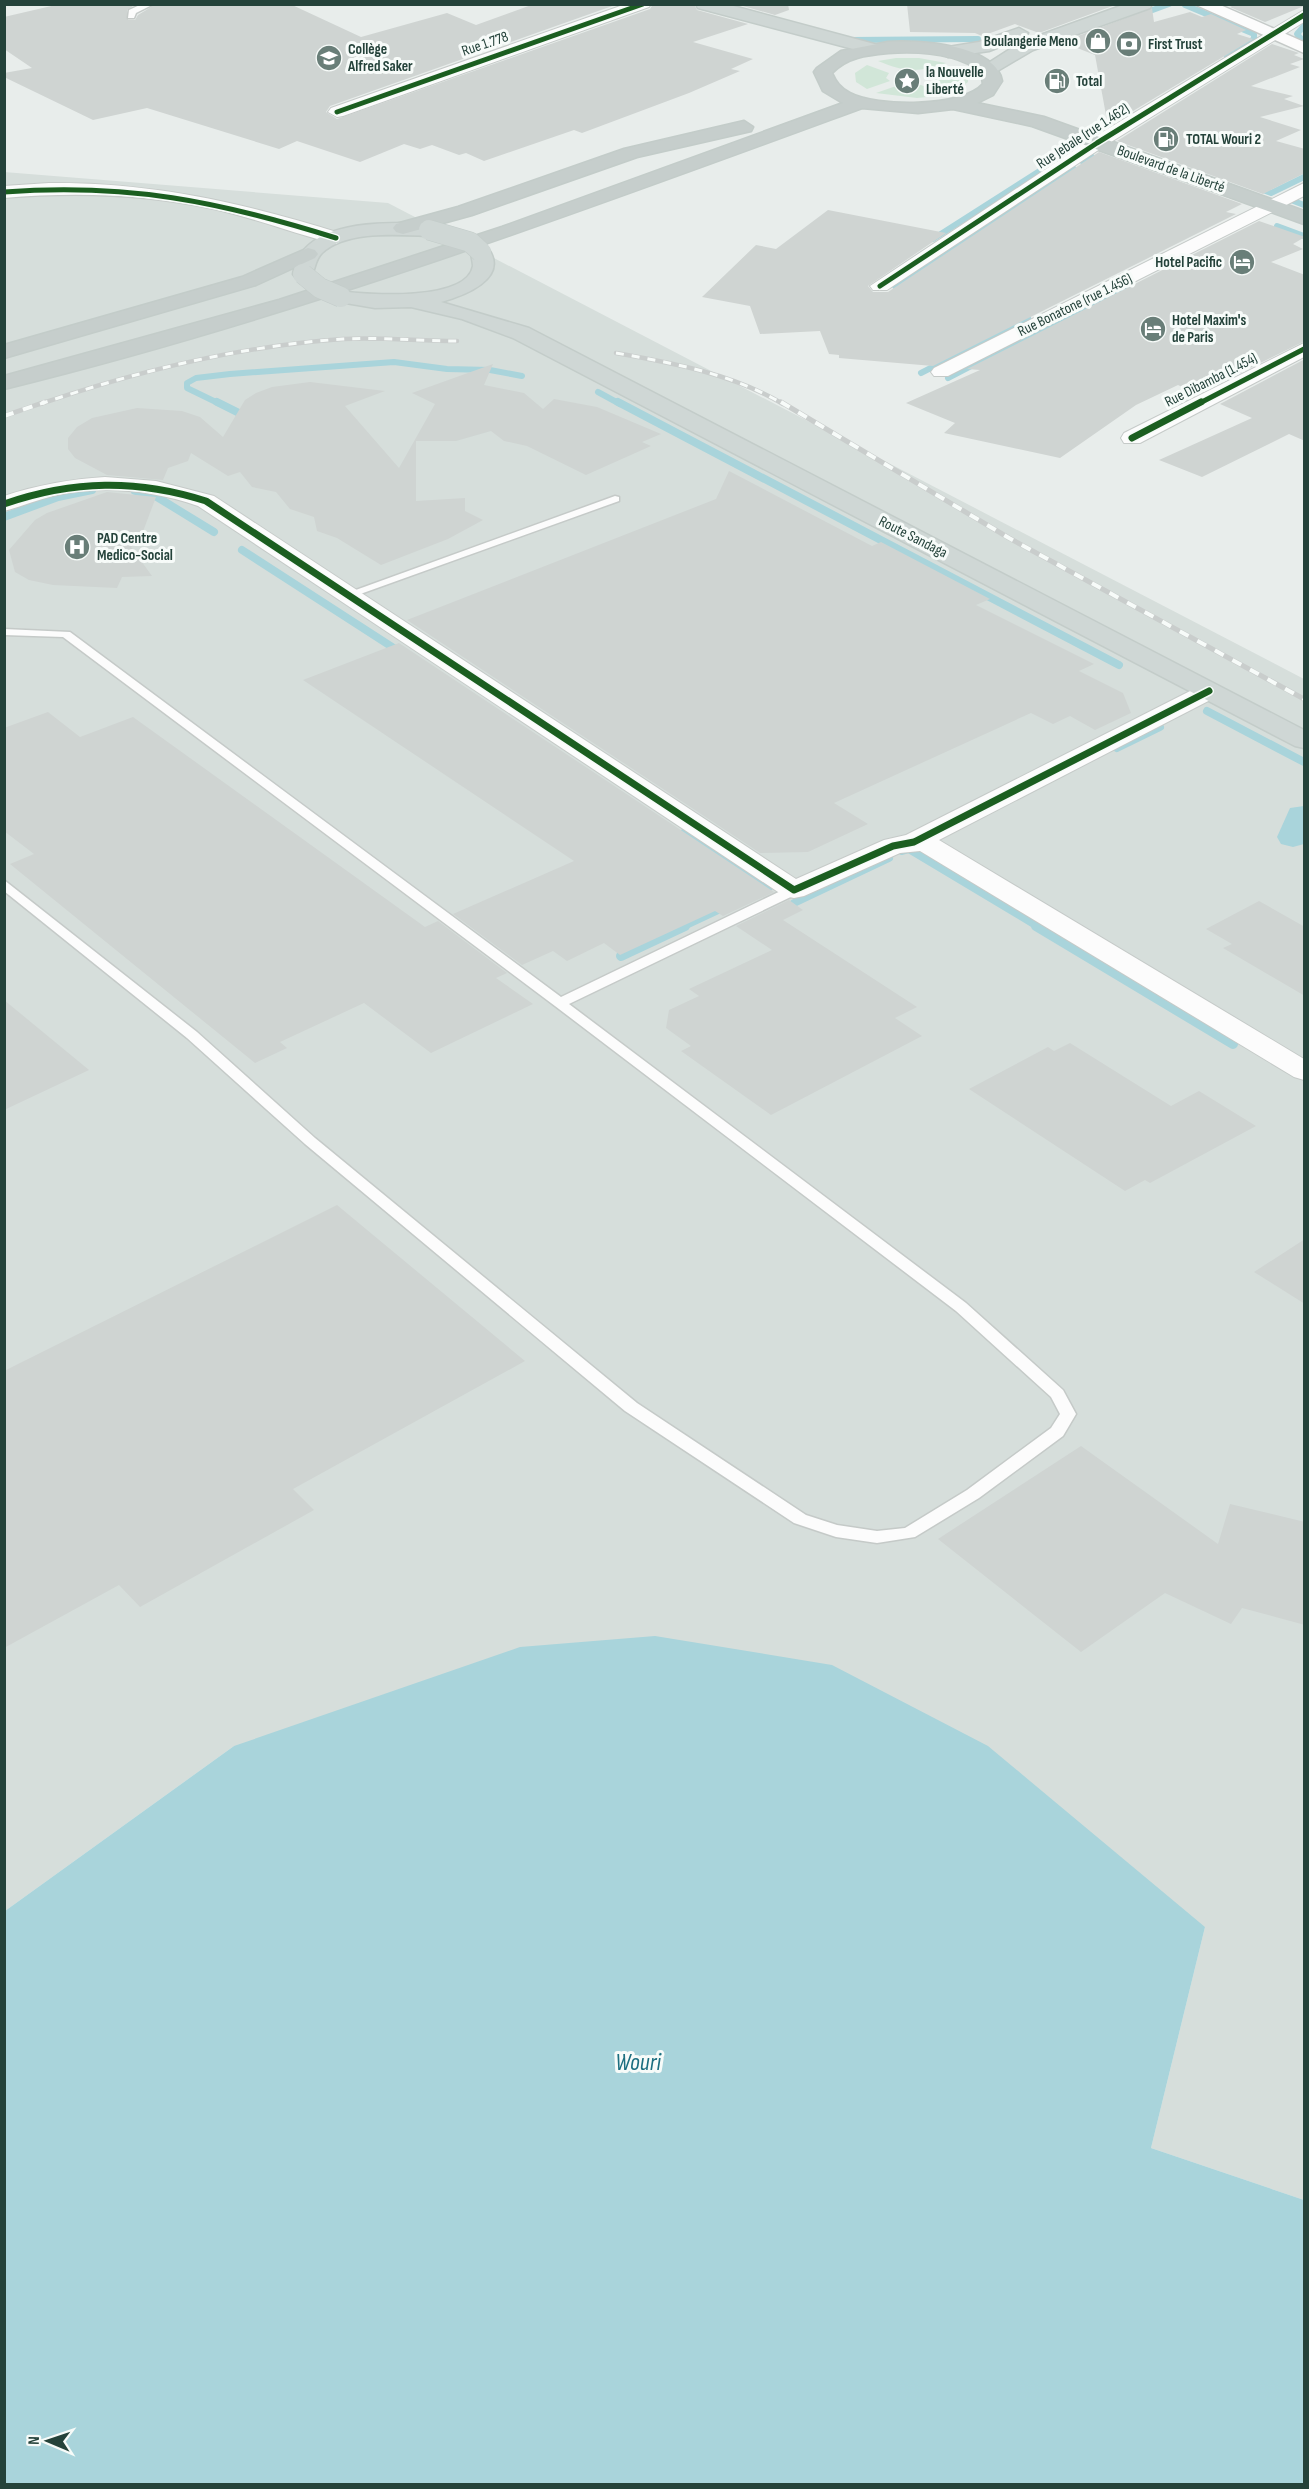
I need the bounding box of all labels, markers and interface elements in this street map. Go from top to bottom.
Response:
shop icon: Boulangerie Meno [1083,26,1113,56]
street label: Rue 1.778 [459,27,511,61]
bank icon: First Trust [1114,29,1144,59]
place label: Boulangerie Meno [984,32,1078,51]
place label: First Trust [1148,35,1202,54]
place label: Collège Alfred Saker [347,40,413,76]
school or university icon: Collège Alfred Saker [314,43,344,73]
place label: la Nouvelle Liberté [926,63,984,99]
place icon: la Nouvelle Liberté [892,66,922,96]
fuel station icon: Total [1042,66,1072,96]
place label: Total [1076,72,1102,91]
street label: Rue Jebale (rue 1.462) [1033,99,1133,173]
fuel station icon: TOTAL Wouri 2 [1151,124,1181,154]
place label: TOTAL Wouri 2 [1186,130,1261,149]
street label: Boulevard de la Liberté [1115,141,1227,197]
hotel icon: Hotel Pacific [1227,247,1257,277]
place label: Hotel Pacific [1155,253,1222,272]
street label: Rue Bonatone (rue 1.456) [1015,269,1135,341]
place label: Hotel Maxim's de Paris [1172,311,1246,347]
hotel icon: Hotel Maxim's de Paris [1138,314,1168,344]
street label: Rue Dibamba (1.454) [1162,349,1260,411]
street label: Route Sandaga [876,512,951,562]
place label: PAD Centre Medico-Social [97,529,173,565]
hospital icon: PAD Centre Medico-Social [62,532,92,562]
water label: Wouri [615,2048,661,2077]
north arrow [18,2411,78,2471]
text: N [25,2436,44,2445]

